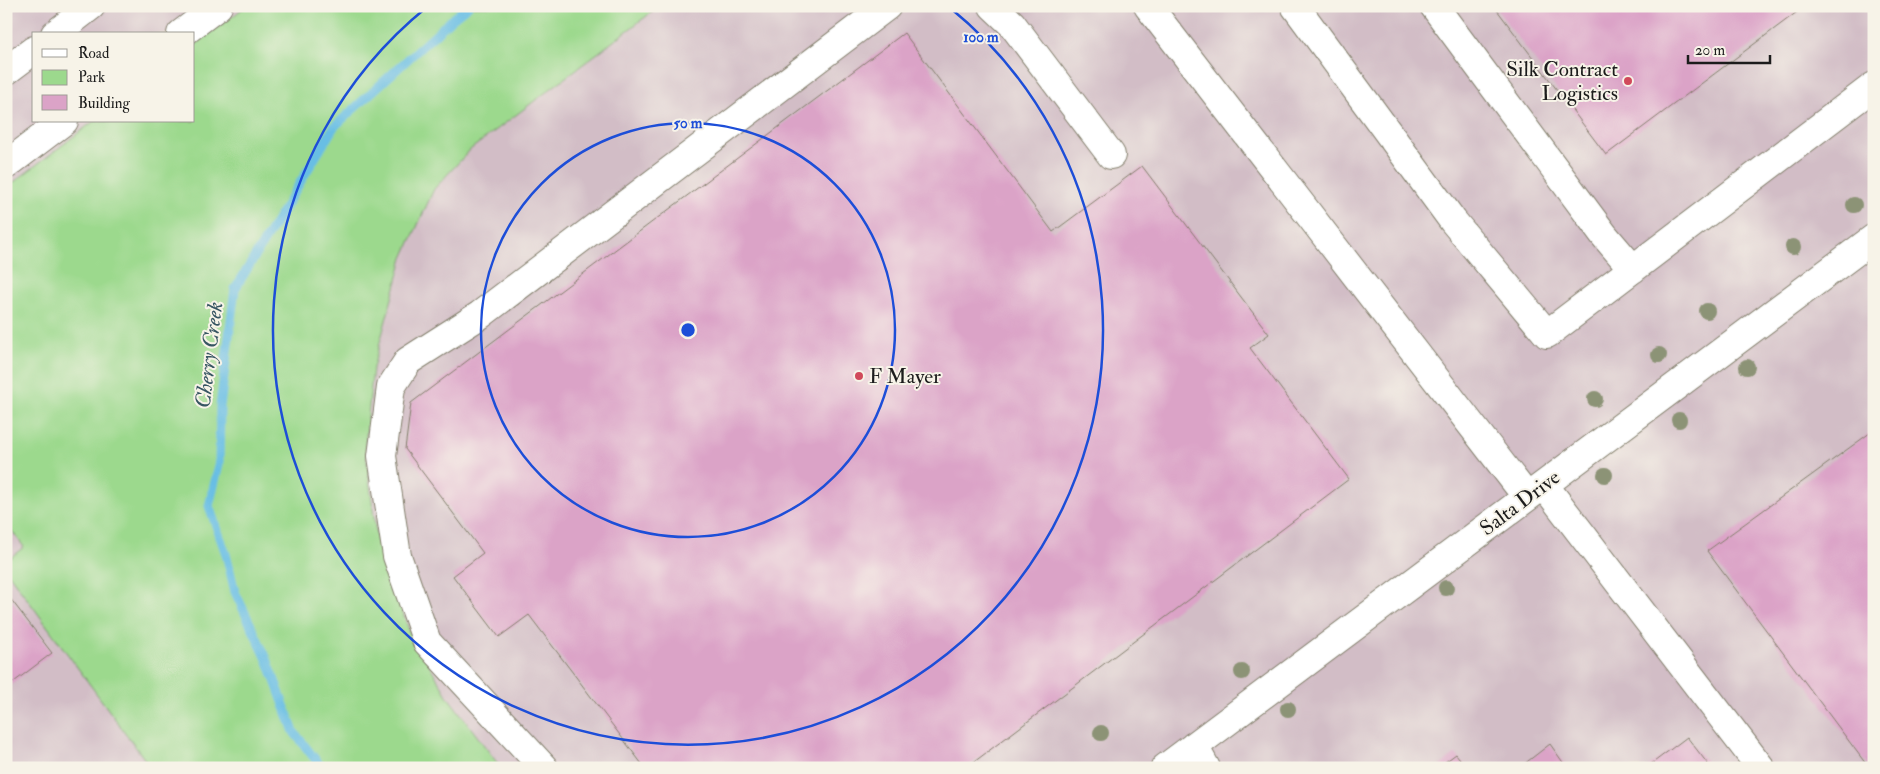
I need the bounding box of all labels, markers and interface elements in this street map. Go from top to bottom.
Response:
text: 100 m [963,28,999,47]
legend [32,32,195,122]
scale bar [1688,32,1770,64]
text: 20 m [1695,41,1725,60]
text: Road [78,44,110,63]
place label: Silk Contract Logistics [1506,56,1618,107]
text: Park [78,68,105,87]
marker: Silk Contract Logistics [1622,75,1634,87]
text: Building [78,94,130,113]
text: 50 m [674,114,703,133]
water label: Cherry Creek [189,300,229,410]
centre of rings [679,321,697,339]
place label: F Mayer [869,363,941,390]
marker: F Mayer [853,370,865,382]
street label: Salta Drive [1475,464,1566,542]

